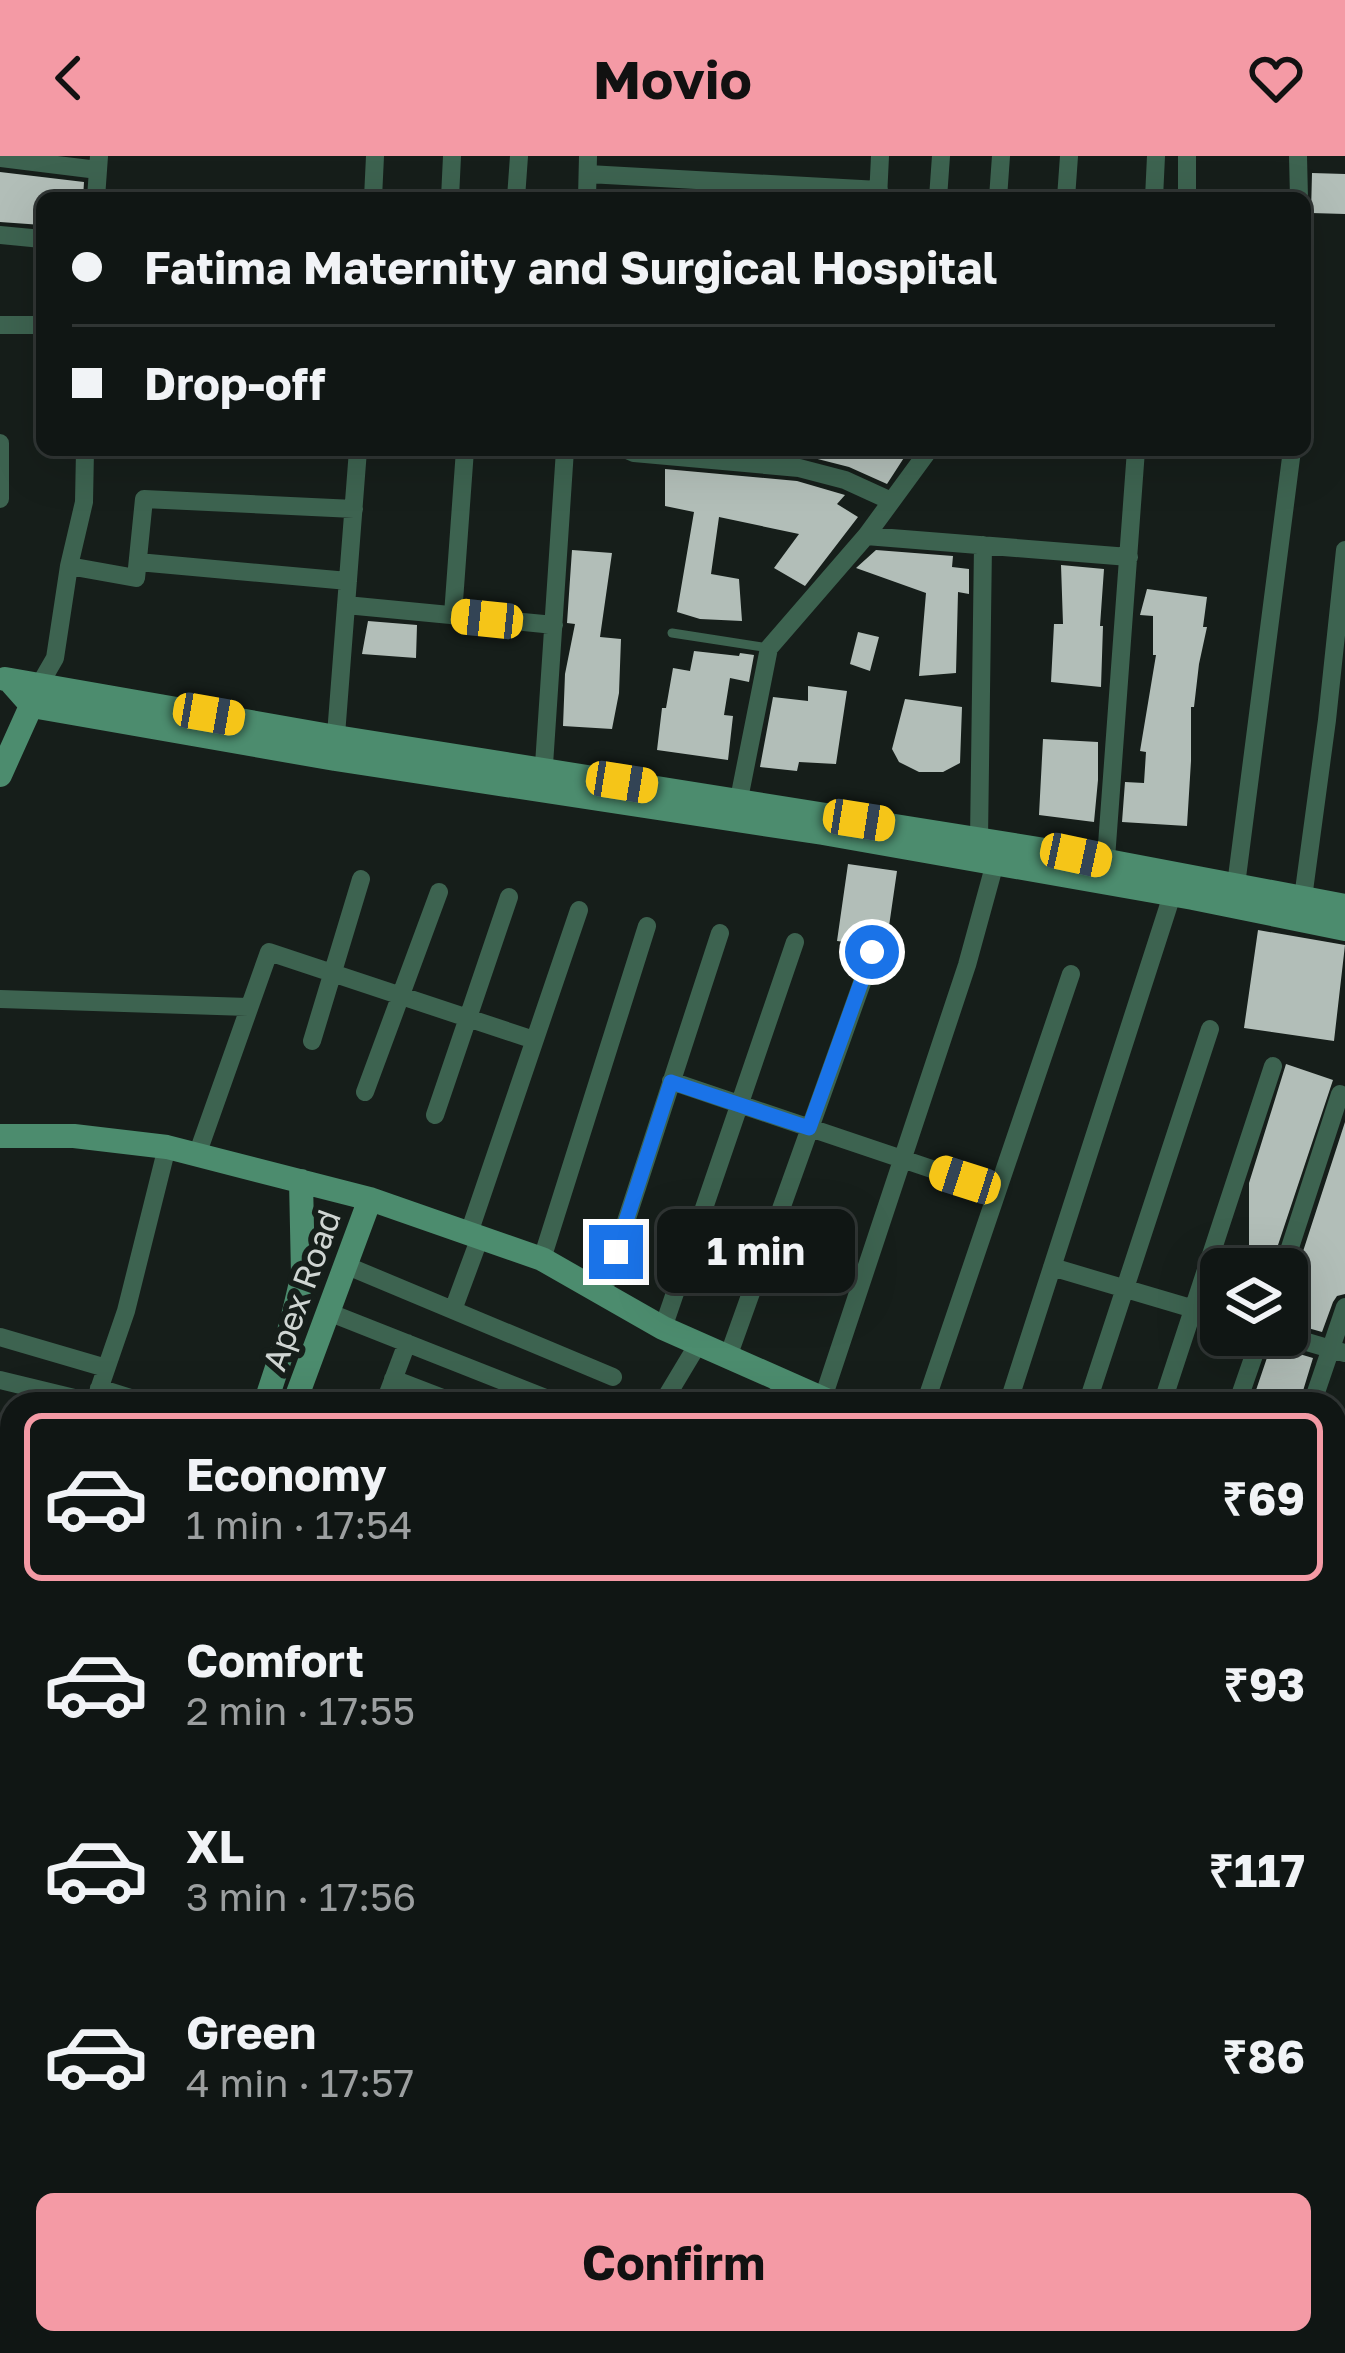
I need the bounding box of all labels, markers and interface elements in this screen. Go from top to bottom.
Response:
icon: back [36,45,102,111]
icon: heart [1243,45,1309,111]
text: Movio [593,46,752,111]
text: Fatima Maternity and Surgical Hospital [144,240,997,294]
text: Drop-off [144,356,325,410]
car [449,597,525,641]
car [170,690,248,738]
car [584,759,660,805]
car [821,797,897,843]
car [1037,830,1115,880]
route start [845,925,899,979]
car [925,1152,1005,1208]
street label: Apex Road [254,1204,348,1376]
callout: 1 min [658,1210,856,1294]
route end [589,1225,643,1279]
text: 1 min [707,1227,805,1274]
map controls [1200,1248,1308,1356]
button: layers [1200,1248,1308,1356]
icon: car [42,1443,150,1551]
text: Economy [186,1447,387,1501]
text: ₹69 [1222,1471,1305,1525]
text: 1 min · 17:54 [186,1501,413,1548]
icon: car [42,1629,150,1737]
text: Comfort [186,1633,364,1687]
text: ₹93 [1223,1657,1305,1711]
text: 2 min · 17:55 [186,1687,415,1734]
icon: car [42,1815,150,1923]
text: XL [186,1819,244,1873]
text: ₹117 [1208,1843,1305,1897]
text: 3 min · 17:56 [186,1873,416,1920]
icon: car [42,2001,150,2109]
text: Green [186,2005,316,2059]
text: ₹86 [1222,2029,1305,2083]
text: 4 min · 17:57 [186,2059,414,2106]
button: Confirm [36,2193,1311,2331]

